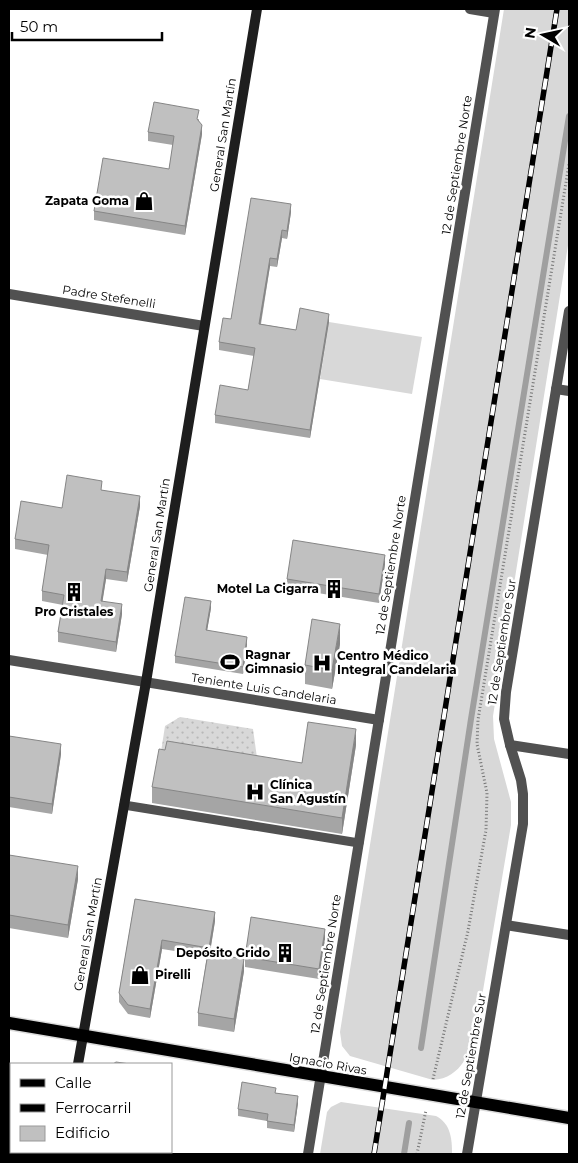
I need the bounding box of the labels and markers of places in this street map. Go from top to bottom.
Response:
shop icon: Zapata Goma [133,190,155,212]
place label: Zapata Goma [45,193,129,208]
building icon: Motel La Cigarra [323,578,345,600]
building icon: Pro Cristales [63,581,85,603]
place label: Motel La Cigarra [217,581,319,596]
place label: Pro Cristales [35,604,114,619]
place label: Ragnar Gimnasio [245,647,304,676]
place label: Centro Médico Integral Candelaria [337,648,457,677]
sports icon: Ragnar Gimnasio [219,651,241,673]
hospital icon: Centro Médico Integral Candelaria [311,652,333,674]
place label: Clínica San Agustín [270,777,346,806]
hospital icon: Clínica San Agustín [244,781,266,803]
building icon: Depósito Grido [274,942,296,964]
place label: Depósito Grido [176,945,270,960]
shop icon: Pirelli [129,964,151,986]
place label: Pirelli [155,967,191,982]

